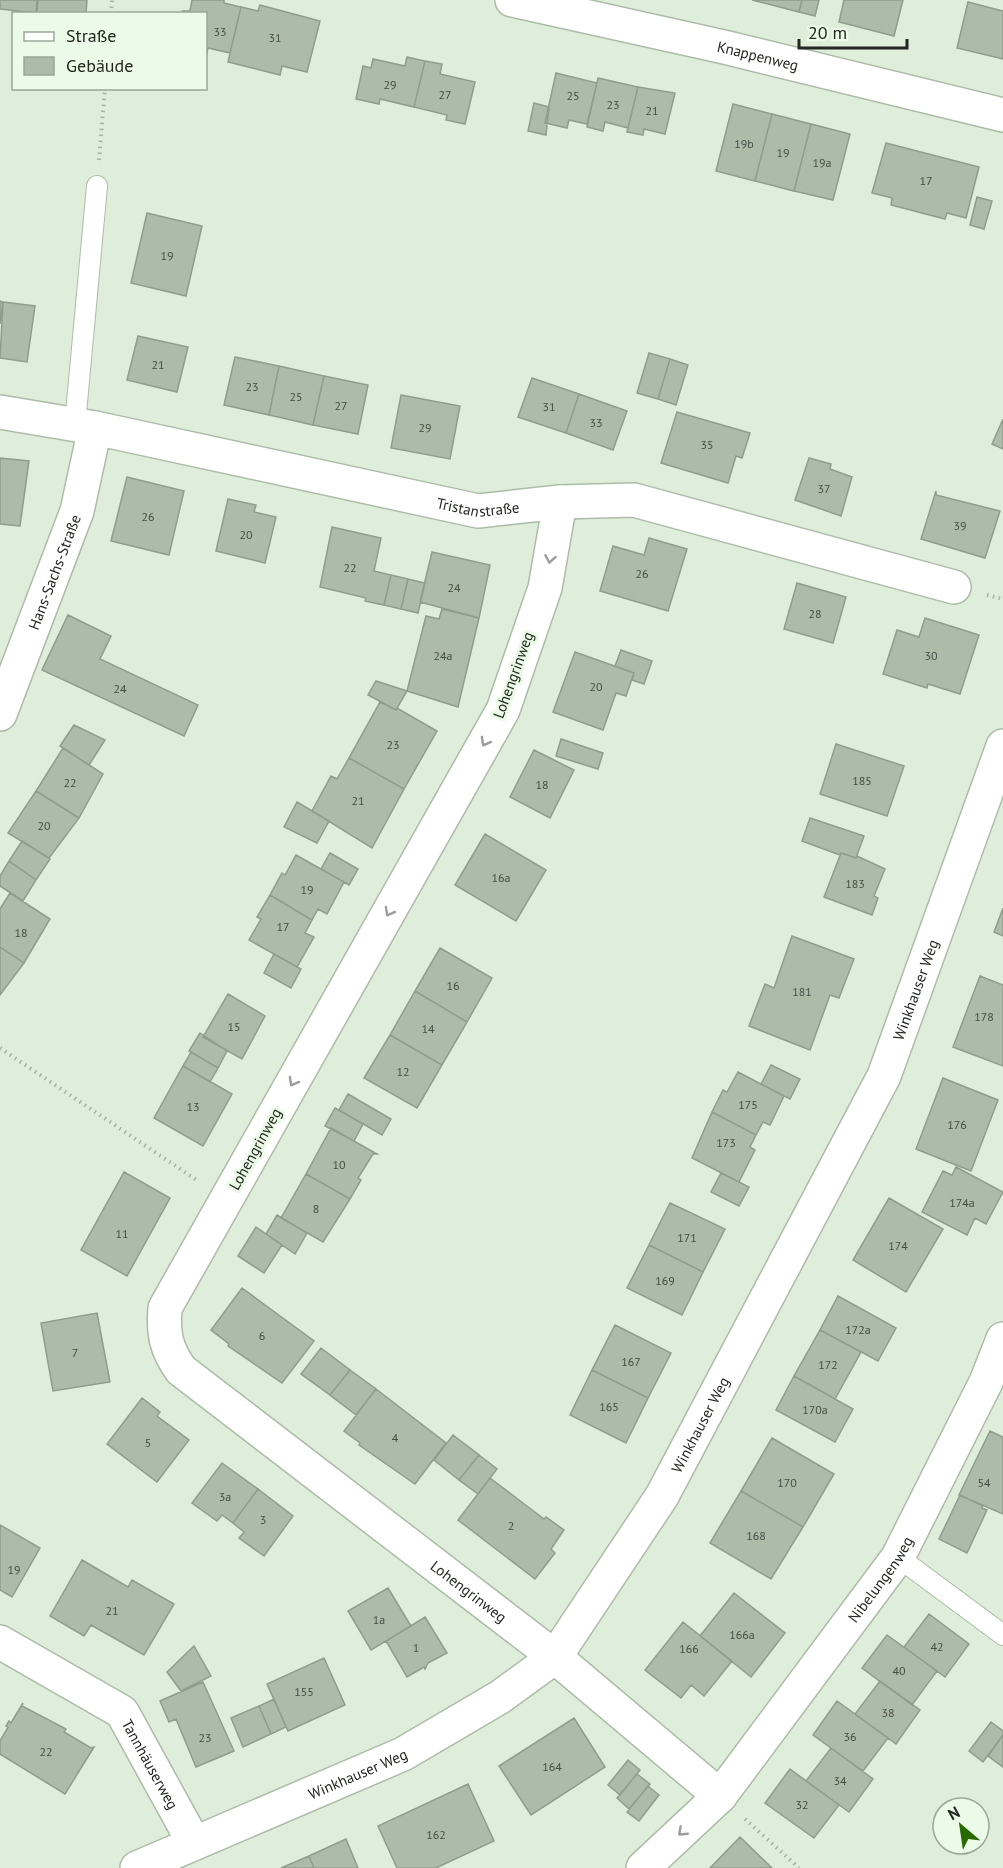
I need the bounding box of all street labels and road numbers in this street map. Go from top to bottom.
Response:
street label: Knappenweg [715,36,800,74]
street label: Tristanstraße [435,493,520,521]
street label: Hans-Sachs-Straße [23,512,84,632]
street label: Lohengrinweg [489,629,537,721]
street label: Winkhauser Weg [888,937,942,1043]
street label: Lohengrinweg [225,1105,285,1193]
street label: Winkhauser Weg [667,1373,733,1476]
street label: Nibelungenweg [843,1533,916,1626]
street label: Lohengrinweg [427,1556,511,1626]
street label: Tannhäuserweg [118,1716,183,1812]
street label: Winkhauser Weg [305,1744,410,1803]

